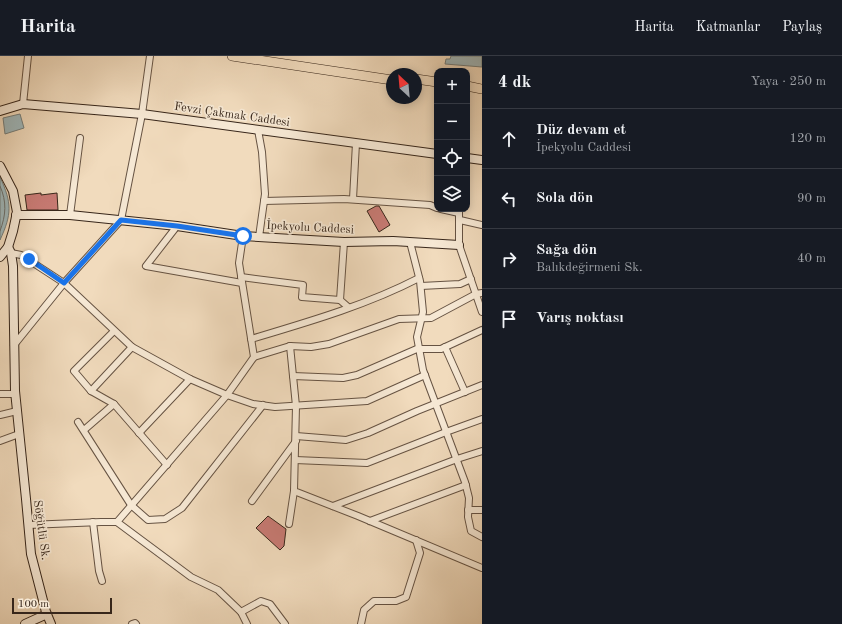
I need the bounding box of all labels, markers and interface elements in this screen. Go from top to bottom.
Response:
text: Harita [20,18,76,37]
text: Harita [634,20,674,34]
text: Katmanlar [696,20,760,34]
text: Paylaş [782,20,822,34]
north arrow [386,68,422,104]
map controls [434,68,470,212]
button: + [434,68,470,104]
text: 4 dk [498,74,531,91]
text: Yaya · 250 m [751,75,826,88]
street label: Fevzi Çakmak Caddesi [173,101,291,129]
button: − [434,104,470,140]
text: Düz devam et [536,123,626,138]
icon: ahead [498,128,520,150]
text: 120 m [789,132,826,145]
button: locate [434,140,470,176]
text: İpekyolu Caddesi [536,141,631,154]
button: layers [434,176,470,212]
icon: left [498,188,520,210]
text: Sola dön [536,191,593,206]
text: 90 m [797,192,826,205]
street label: İpekyolu Caddesi [266,216,354,236]
route start [234,227,252,245]
text: Sağa dön [536,243,597,258]
icon: right [498,248,520,270]
route end [20,250,38,268]
text: 40 m [797,252,826,265]
text: Balıkdeğirmeni Sk. [536,261,643,274]
icon: arrive [498,308,520,330]
text: Varış noktası [536,311,624,326]
street label: Söğütlü Sk. [31,499,51,561]
scale bar [12,596,112,615]
text: 100 m [18,599,49,610]

